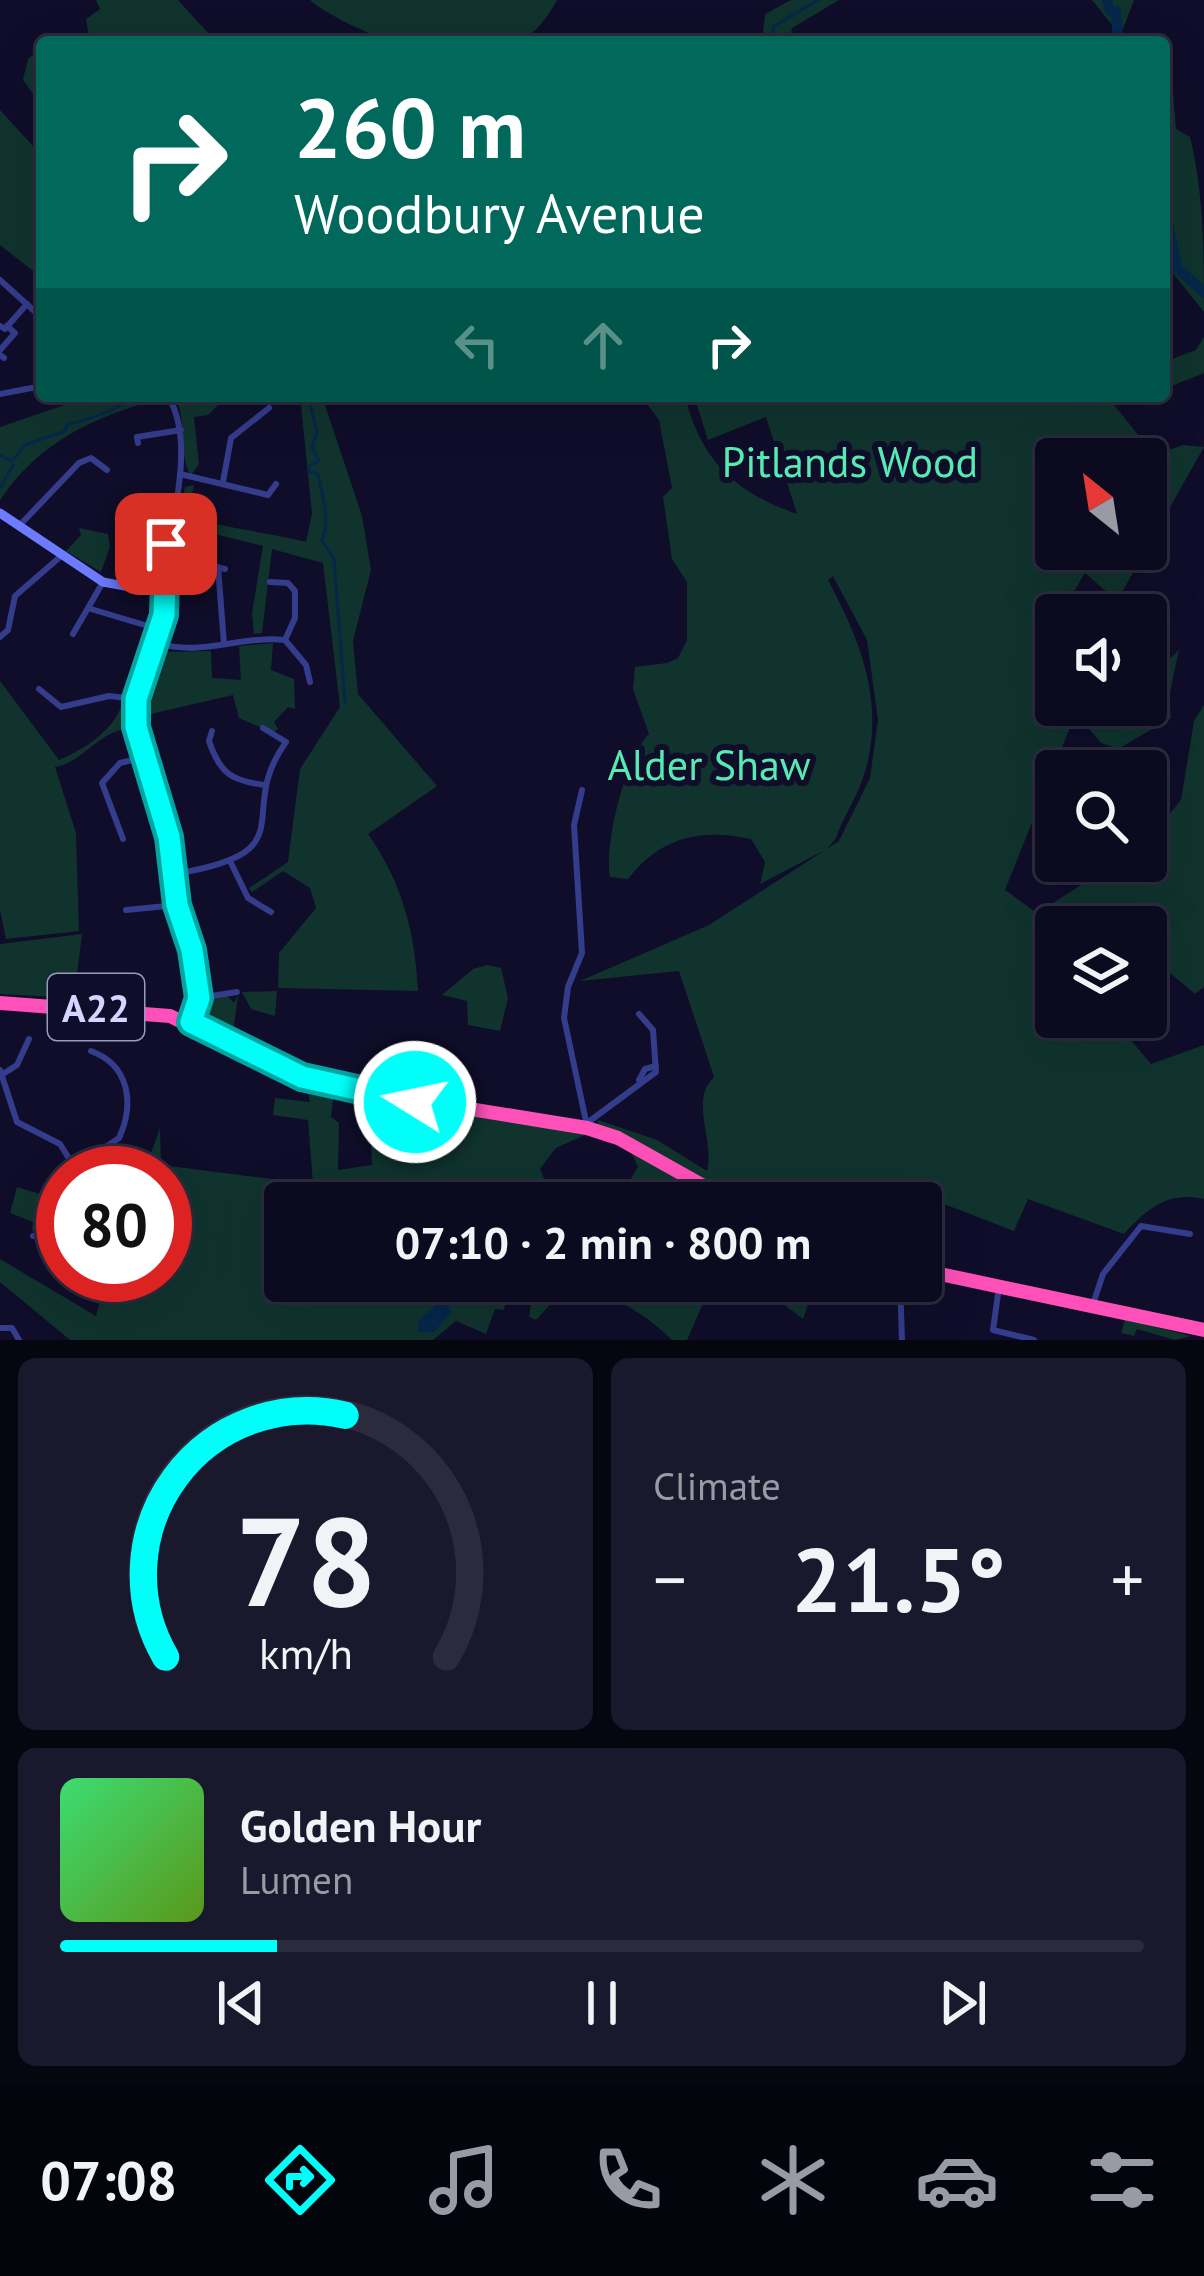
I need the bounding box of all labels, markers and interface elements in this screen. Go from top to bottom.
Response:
text: 260 m [294,72,526,181]
icon: right [96,84,252,240]
text: Woodbury Avenue [294,178,705,248]
icon: left [444,312,510,378]
icon: ahead [570,312,636,378]
icon: right [696,312,762,378]
park label: Pitlands Wood [722,434,978,489]
north arrow [1035,438,1167,570]
map controls [1035,438,1167,1038]
pin [115,493,217,595]
icon: arrive [133,511,199,577]
button: sound [1035,594,1167,726]
park label: Alder Shaw [607,737,811,792]
button: search [1035,750,1167,882]
button: layers [1035,906,1167,1038]
road number: A22 [48,974,144,1040]
position arrow [352,1039,478,1165]
speed limit sign: 80 [36,1146,192,1302]
text: 07:10 · 2 min · 800 m [395,1213,811,1271]
text: Climate [653,1460,781,1511]
text: 78 [235,1479,376,1640]
text: 21.5° [791,1520,1006,1637]
text: − [653,1536,686,1621]
text: + [1111,1536,1144,1621]
text: km/h [258,1625,353,1681]
text: Golden Hour [240,1796,481,1854]
text: Lumen [240,1854,353,1905]
icon: previous [208,1970,274,2036]
icon: pause [569,1970,635,2036]
icon: next [930,1970,996,2036]
icon: directions [258,2138,342,2222]
icon: music [422,2138,506,2222]
icon: phone [586,2138,670,2222]
icon: climate [751,2138,835,2222]
icon: car [915,2138,999,2222]
icon: filters [1080,2138,1164,2222]
text: 07:08 [40,2145,177,2215]

